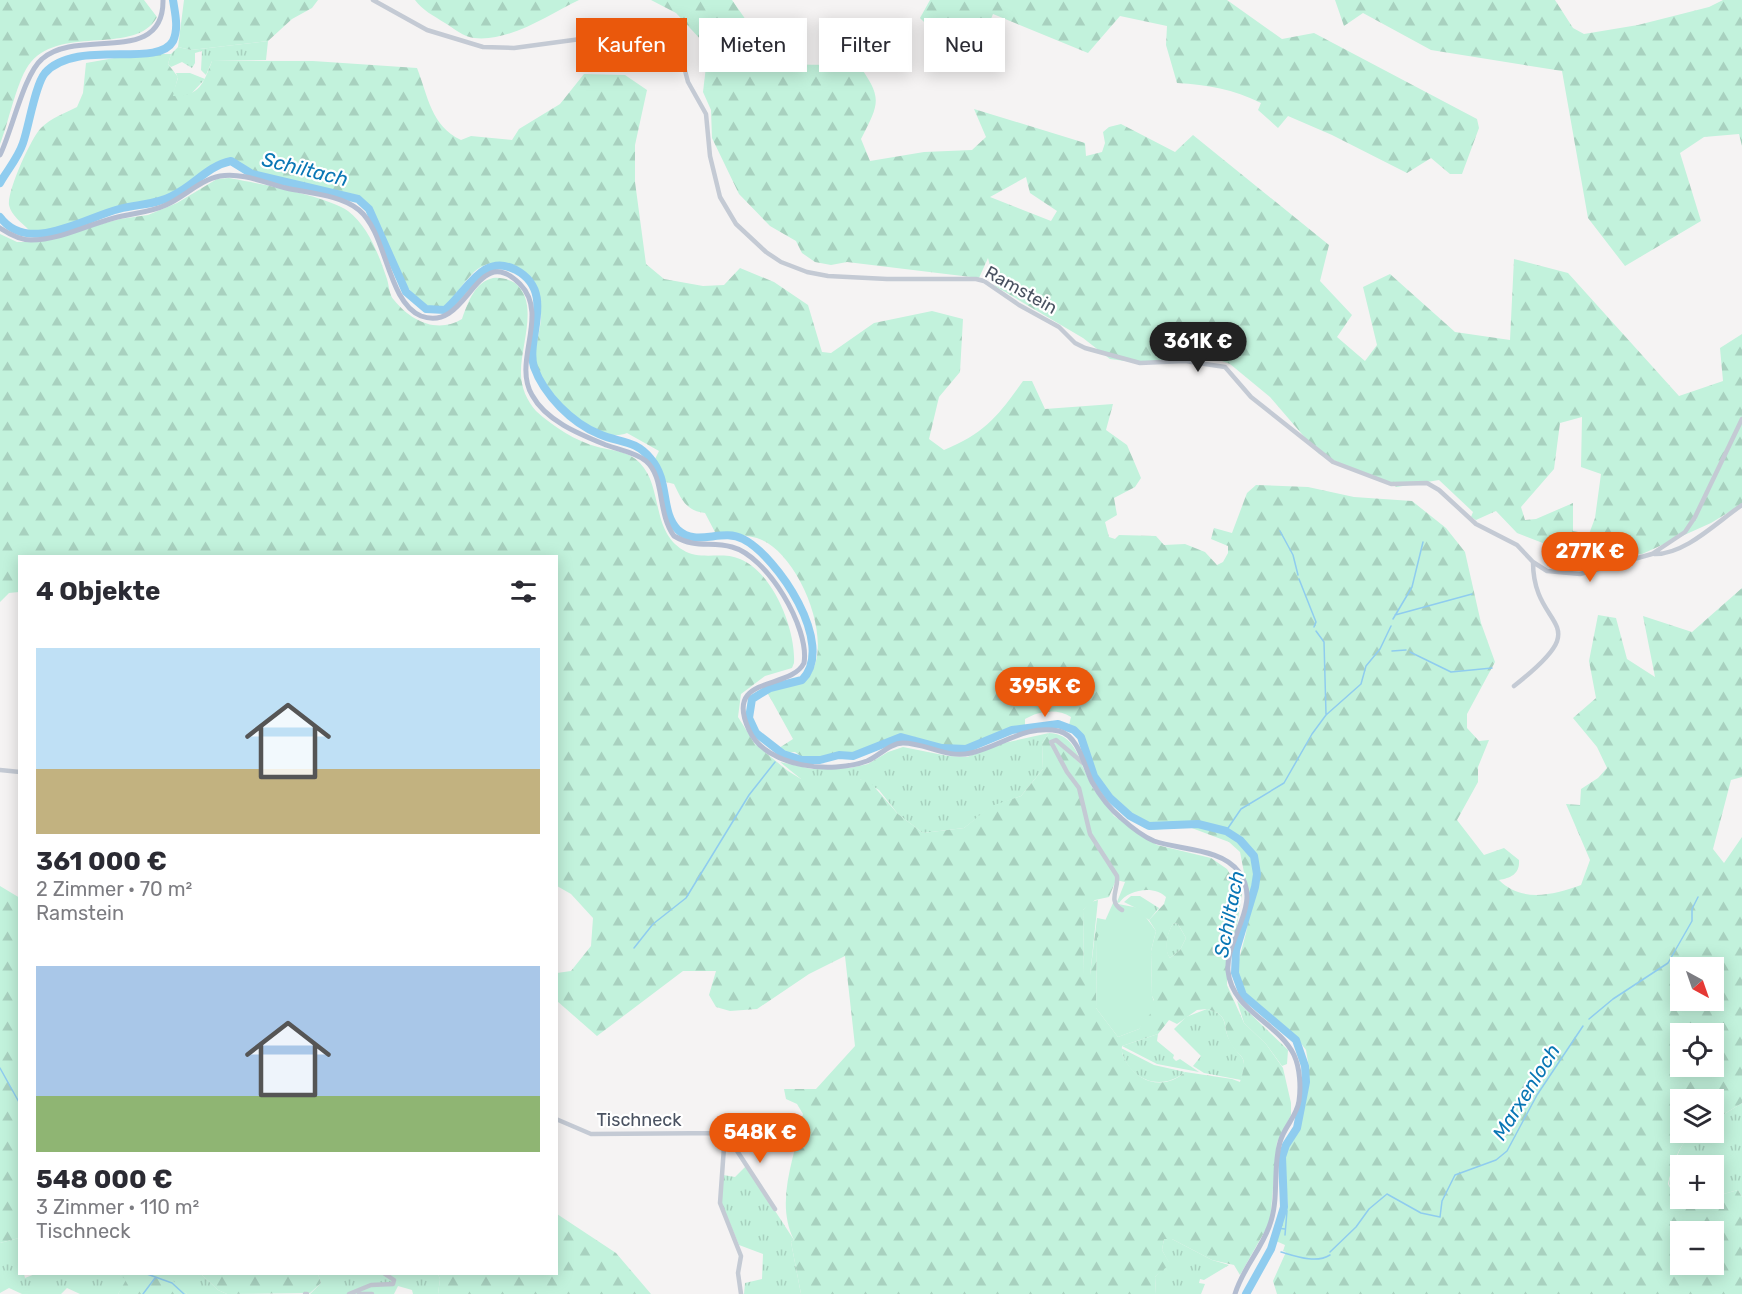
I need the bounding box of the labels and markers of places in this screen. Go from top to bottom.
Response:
pin: 361K € [1149,322,1247,373]
pin: 277K € [1541,532,1639,583]
pin: 395K € [996,667,1094,718]
pin: 548K € [711,1113,809,1164]

